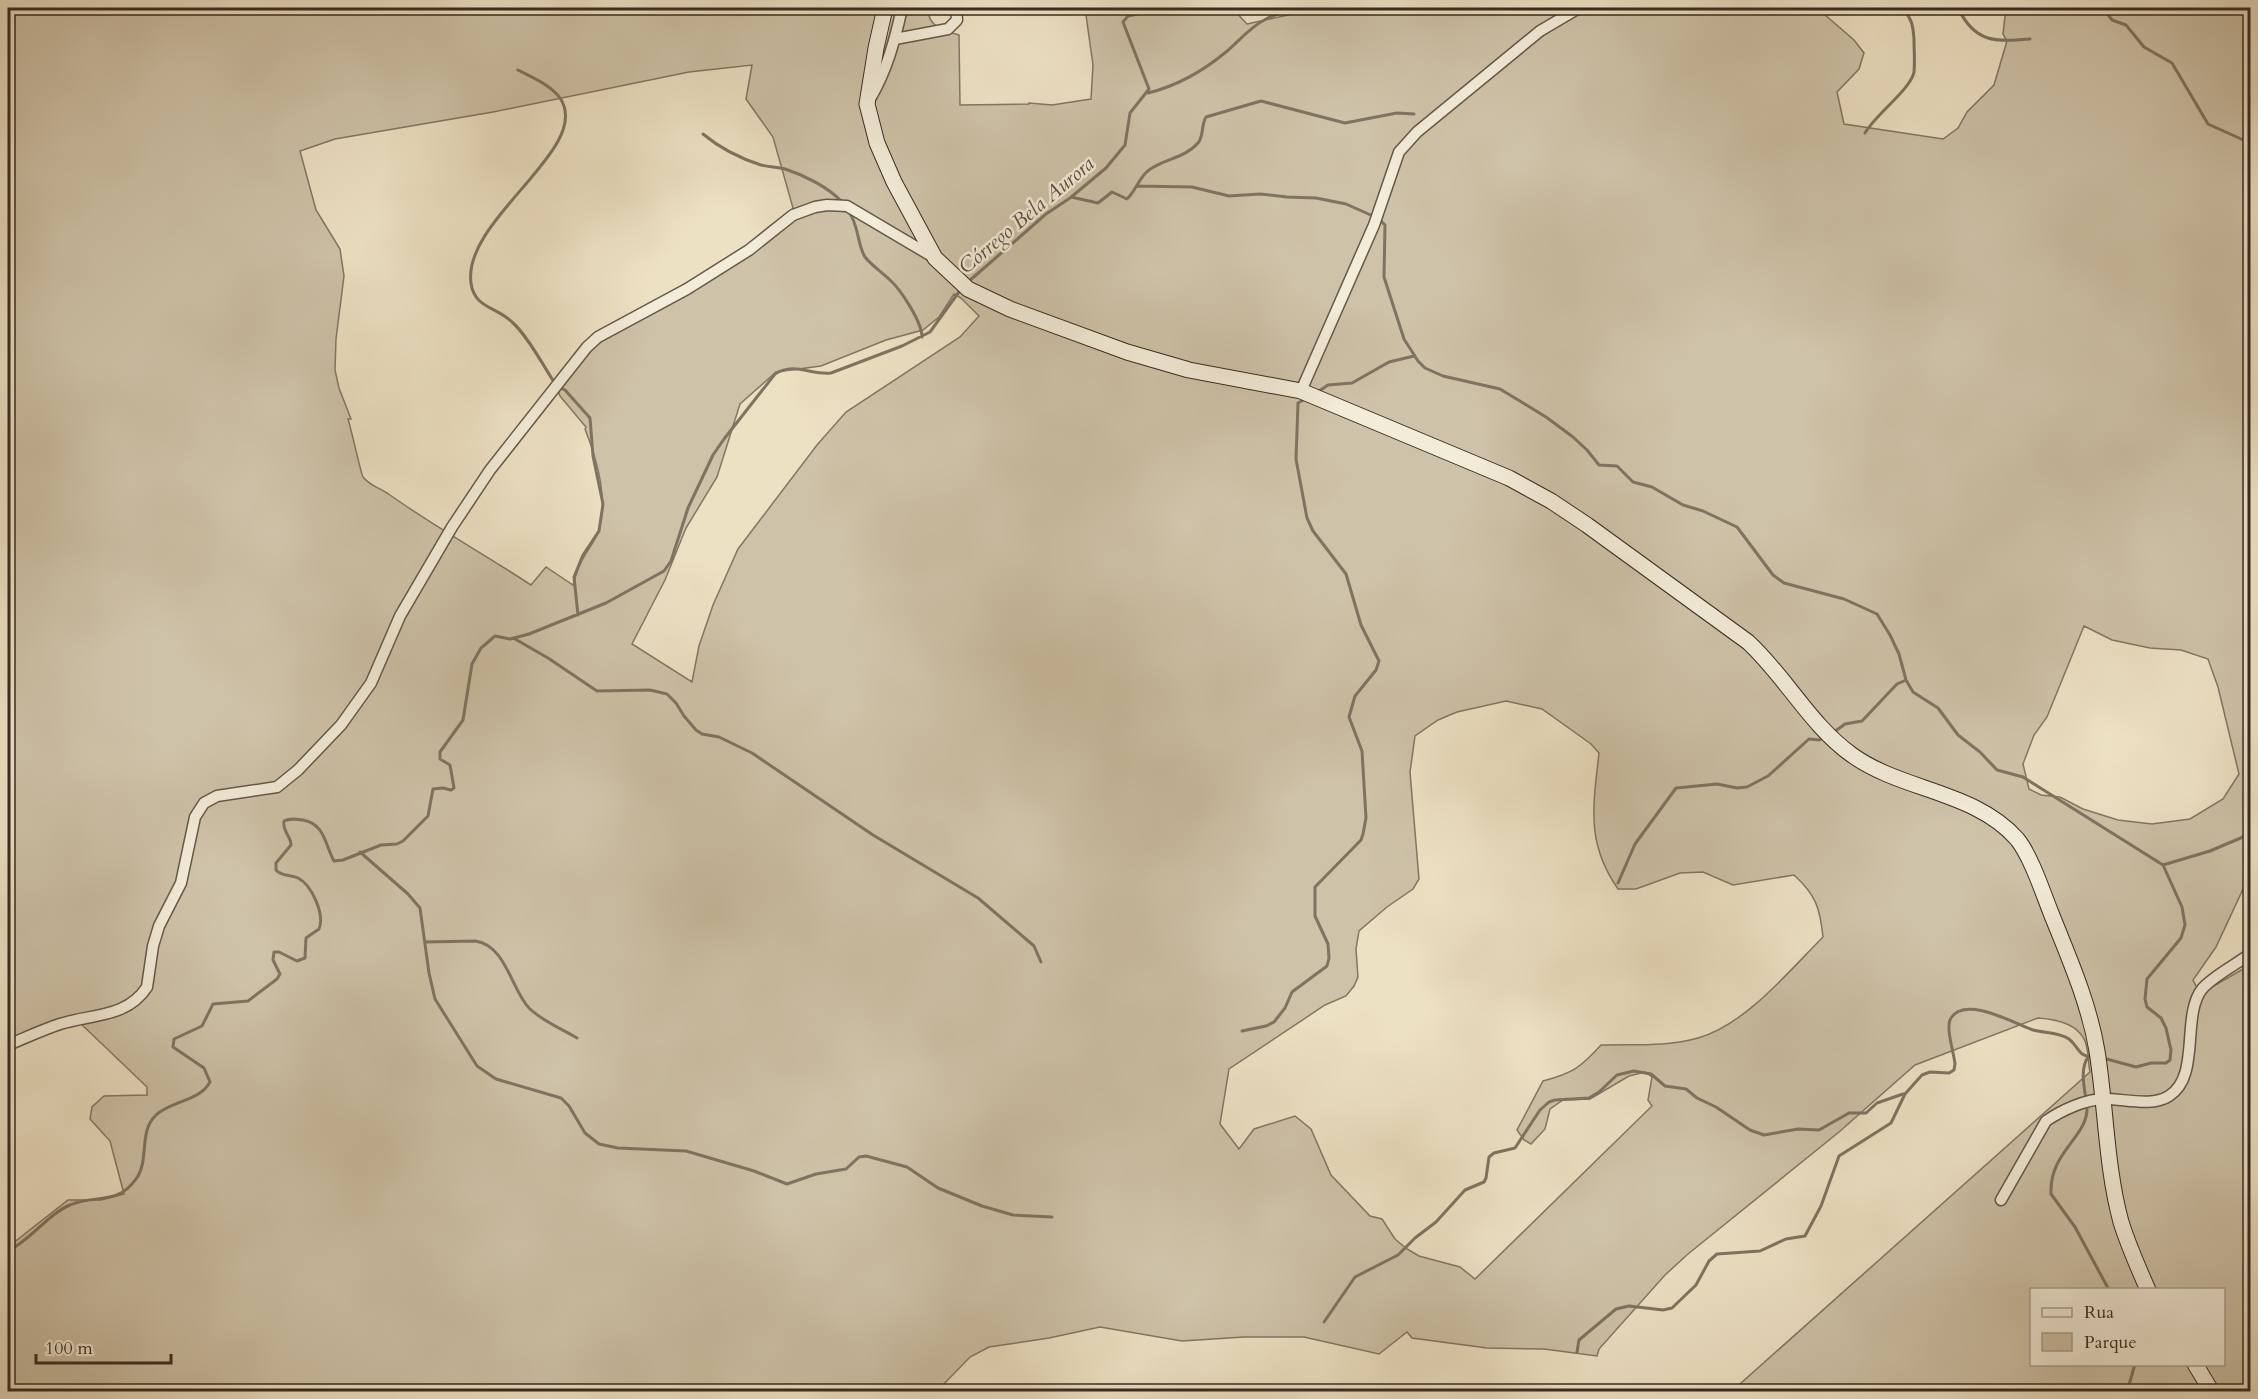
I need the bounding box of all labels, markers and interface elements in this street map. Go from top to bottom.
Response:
water label: Córrego Bela Aurora [952,150,1100,281]
legend [2030,1288,2225,1366]
text: Rua [2084,1300,2114,1325]
scale bar [36,1327,171,1365]
text: Parque [2084,1330,2137,1355]
text: 100 m [45,1336,93,1361]

